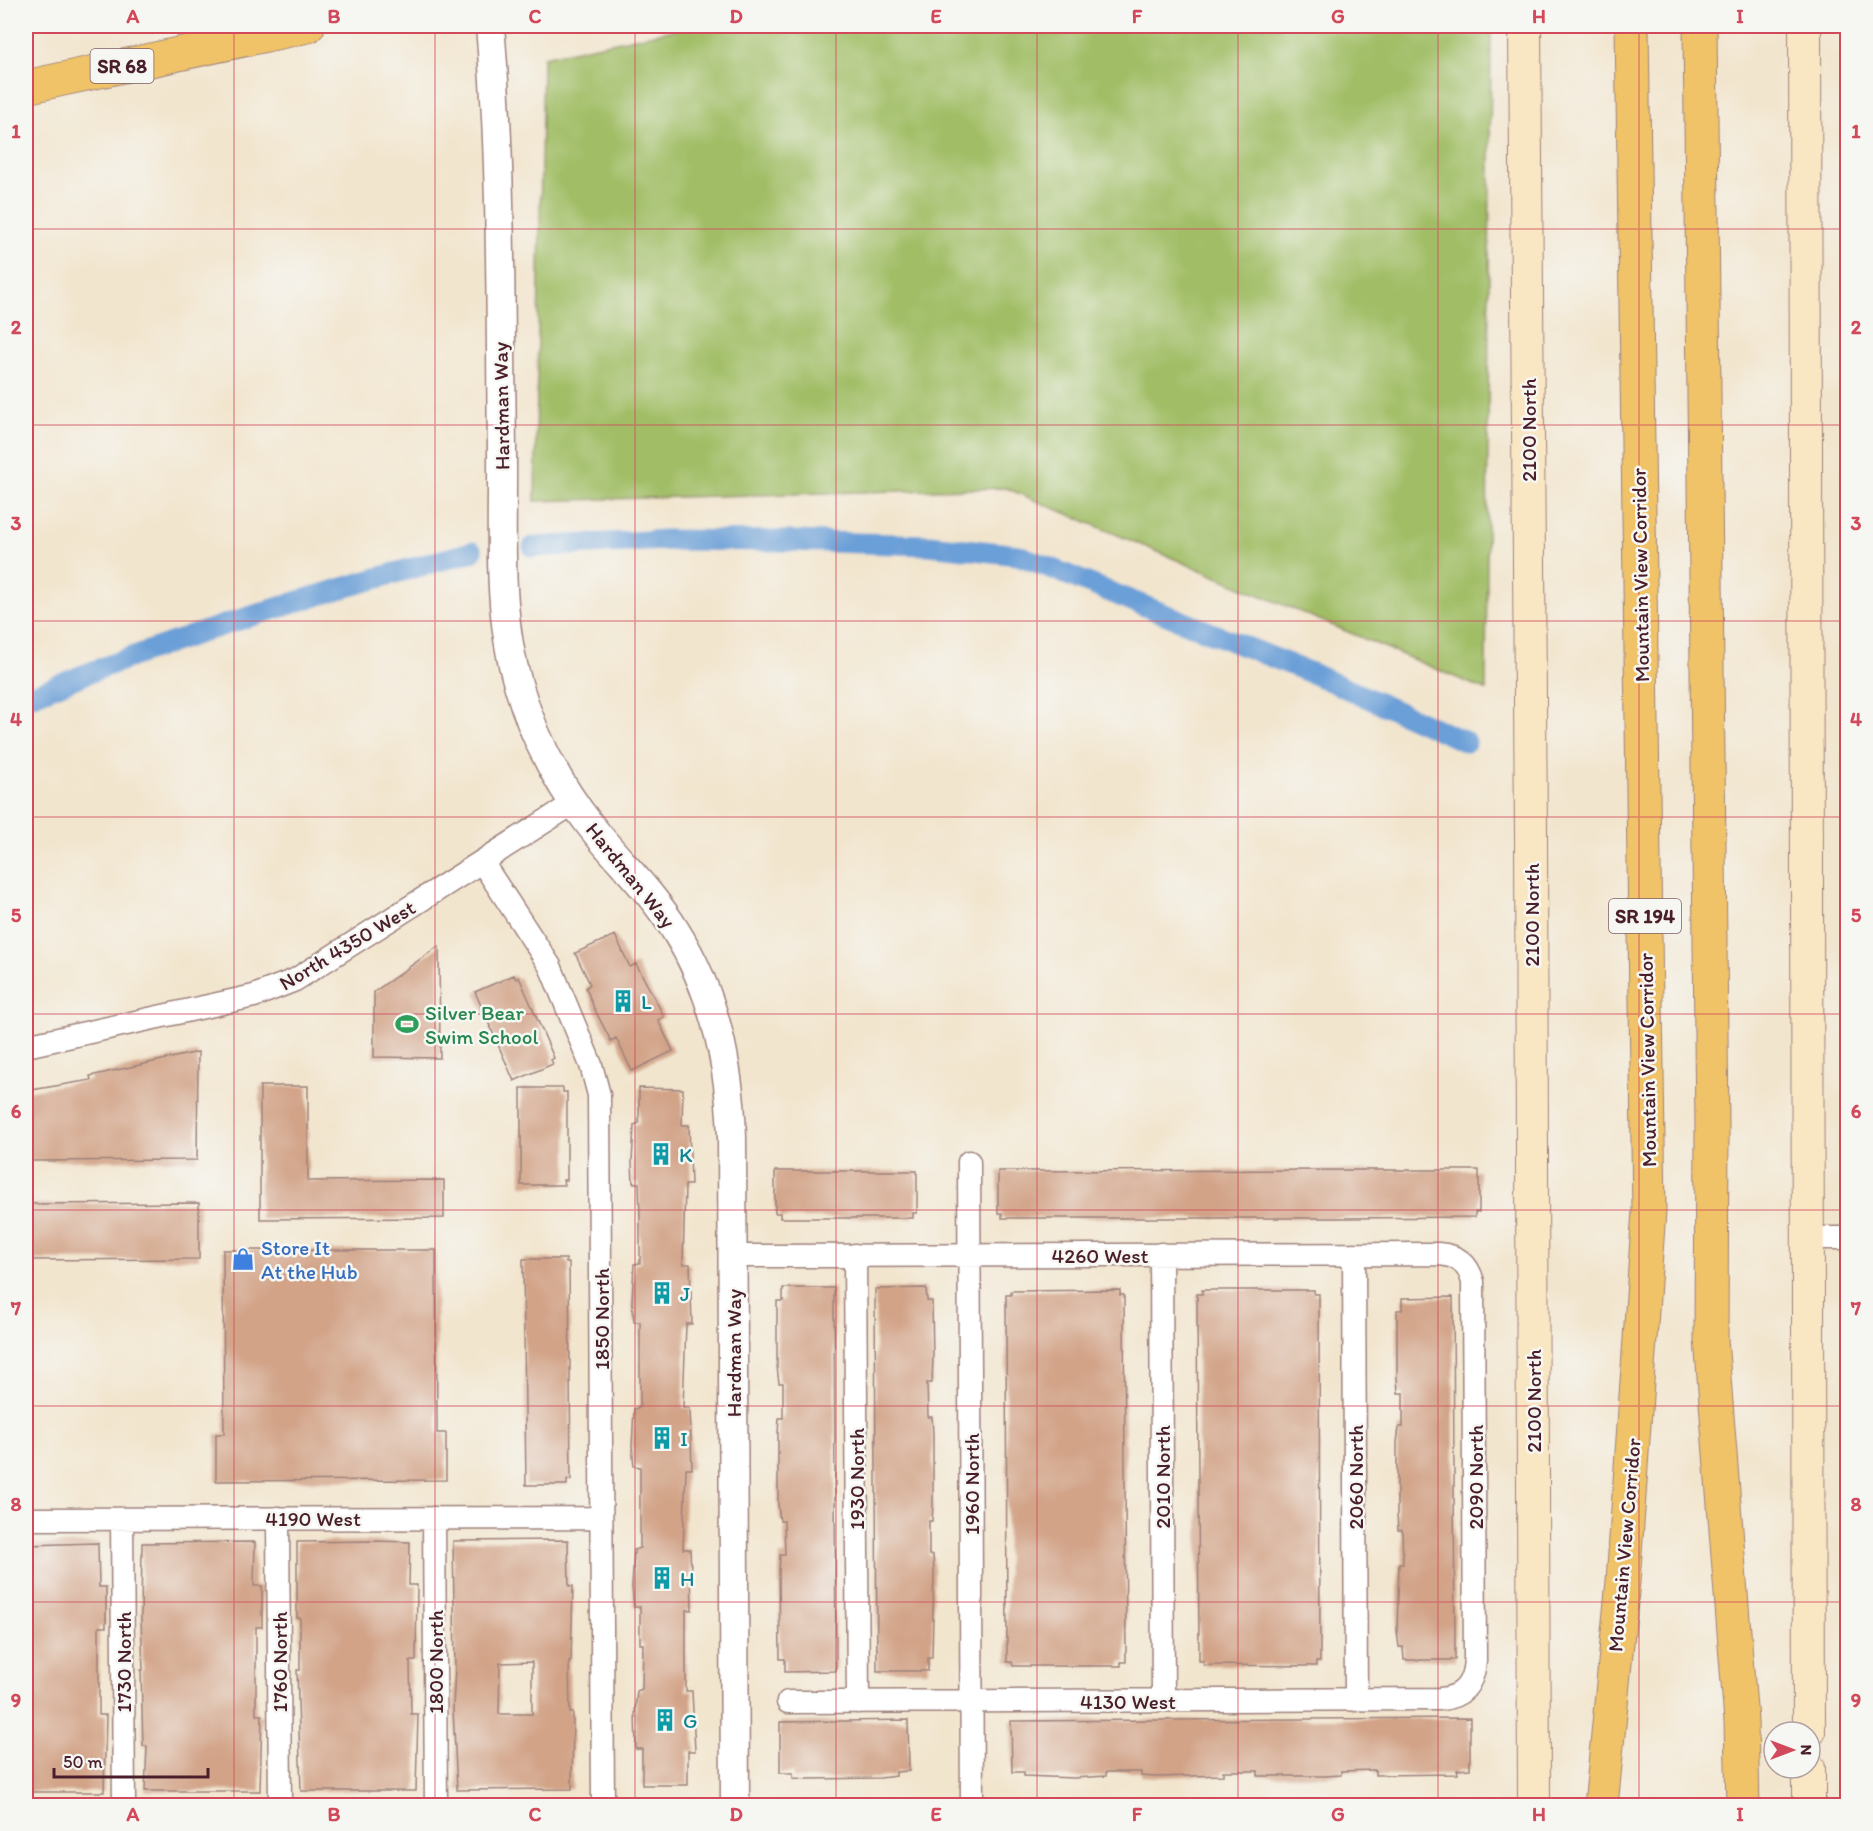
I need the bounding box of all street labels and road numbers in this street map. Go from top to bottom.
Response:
road number: SR 68 [90,49,154,83]
street label: Hardman Way [487,341,515,470]
street label: 2100 North [1516,378,1541,482]
street label: Mountain View Corridor [1626,468,1654,682]
street label: Hardman Way [581,817,681,933]
street label: 2100 North [1519,863,1544,967]
street label: North 4350 West [274,894,420,995]
road number: SR 194 [1609,899,1681,933]
street label: Mountain View Corridor [1633,953,1661,1167]
street label: 4260 West [1052,1243,1149,1268]
street label: 1850 North [589,1268,614,1370]
street label: Hardman Way [721,1289,746,1417]
street label: 2100 North [1521,1349,1546,1453]
street label: 2060 North [1343,1424,1368,1530]
street label: 2010 North [1150,1425,1175,1529]
street label: 2090 North [1463,1425,1488,1529]
street label: 1930 North [844,1428,869,1530]
street label: 1960 North [959,1433,984,1535]
street label: Mountain View Corridor [1602,1437,1646,1653]
street label: 4190 West [265,1506,361,1531]
street label: 1800 North [423,1610,448,1714]
street label: 1730 North [111,1611,136,1713]
street label: 1760 North [267,1611,292,1713]
street label: 4130 West [1080,1689,1176,1714]

